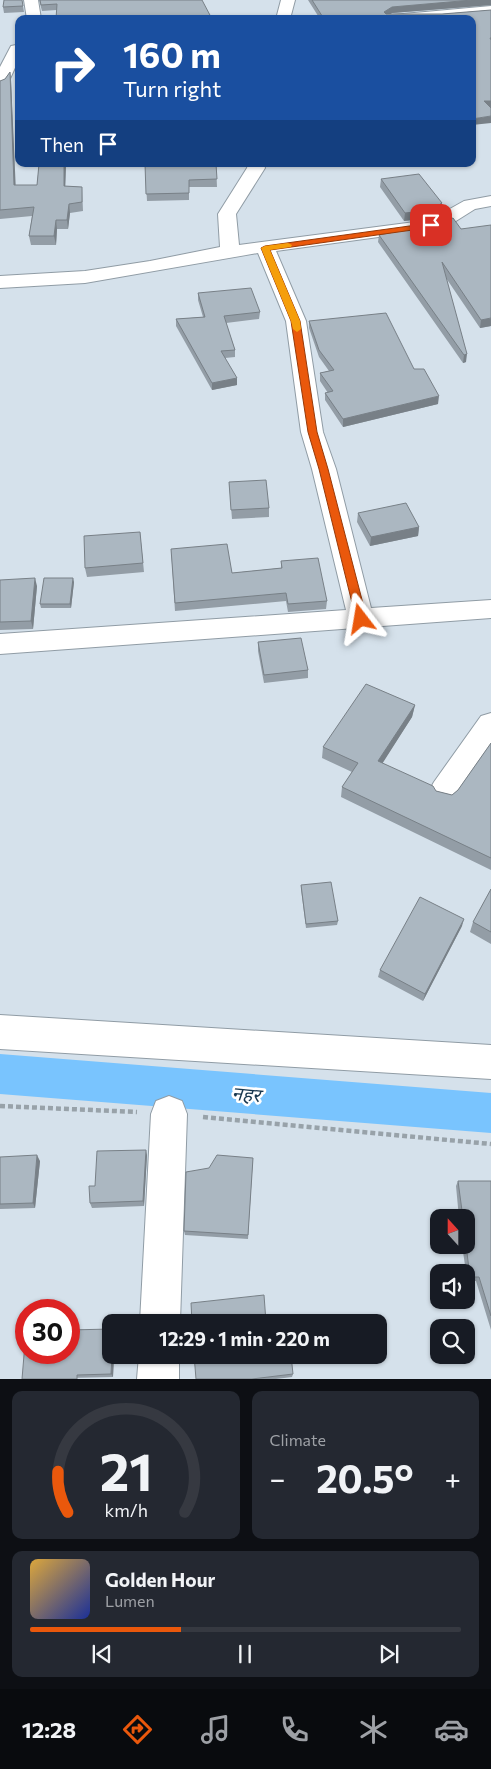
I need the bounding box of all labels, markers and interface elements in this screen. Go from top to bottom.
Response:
text: 160 m [123,32,221,75]
icon: right [40,35,105,100]
text: Turn right [123,75,221,102]
icon: arrive [94,130,122,158]
text: Then [40,133,84,156]
pin [410,204,452,246]
icon: arrive [417,211,445,239]
position arrow [334,592,386,644]
water label: नहर [231,1081,265,1107]
north arrow [430,1209,475,1254]
map controls [430,1209,475,1364]
button: sound [430,1264,475,1309]
speed limit sign: 30 [15,1299,80,1364]
button: search [430,1319,475,1364]
text: 12:29 · 1 min · 220 m [159,1327,330,1350]
text: Climate [270,1430,326,1449]
text: 21 [99,1438,152,1502]
text: 20.5° [316,1454,414,1501]
text: − [270,1461,285,1495]
text: + [445,1461,461,1495]
text: km/h [104,1499,147,1521]
text: Golden Hour [105,1568,215,1591]
text: Lumen [105,1591,155,1610]
icon: previous [88,1640,116,1668]
icon: pause [231,1640,259,1668]
icon: next [375,1640,403,1668]
icon: directions [120,1712,155,1747]
icon: music [198,1712,233,1747]
icon: phone [277,1712,312,1747]
icon: climate [356,1712,391,1747]
icon: car [434,1712,469,1747]
text: 12:28 [22,1716,76,1743]

